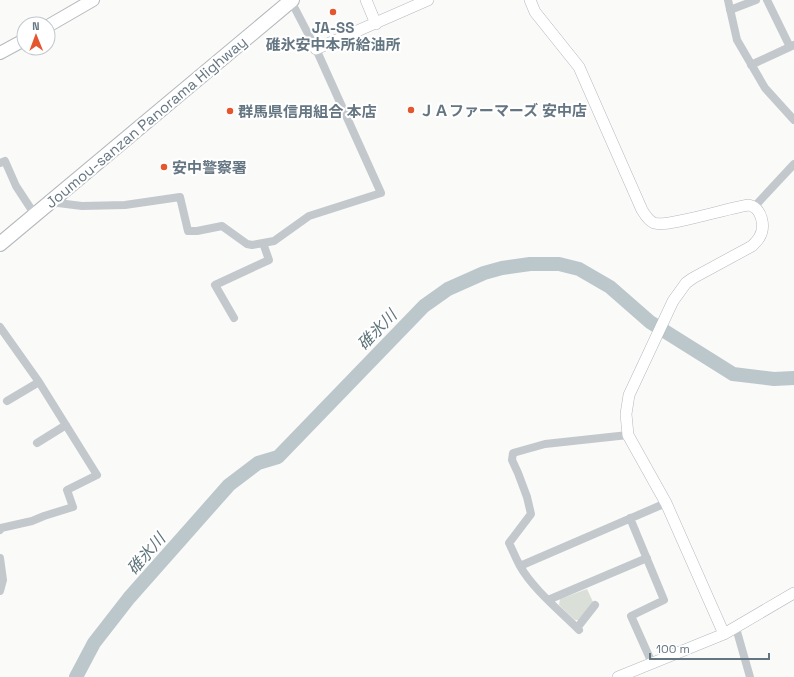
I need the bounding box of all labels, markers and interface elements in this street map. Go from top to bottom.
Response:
marker: JA-SS 碓氷安中本所給油所 [328,7,338,17]
north arrow [16,16,56,56]
place label: JA-SS 碓氷安中本所給油所 [265,18,401,54]
text: N [32,19,40,33]
street label: Joumou-sanzan Panorama Highway [41,32,251,212]
place label: ＪＡファーマーズ 安中店 [419,101,587,120]
place label: 群馬県信用組合 本店 [238,102,377,121]
marker: ＪＡファーマーズ 安中店 [406,105,416,115]
marker: 群馬県信用組合 本店 [225,106,235,116]
place label: 安中警察署 [172,158,247,177]
marker: 安中警察署 [159,162,169,172]
water label: 碓氷川 [353,304,403,355]
water label: 碓氷川 [122,527,171,579]
scale bar [650,635,769,661]
text: 100 m [656,641,690,657]

